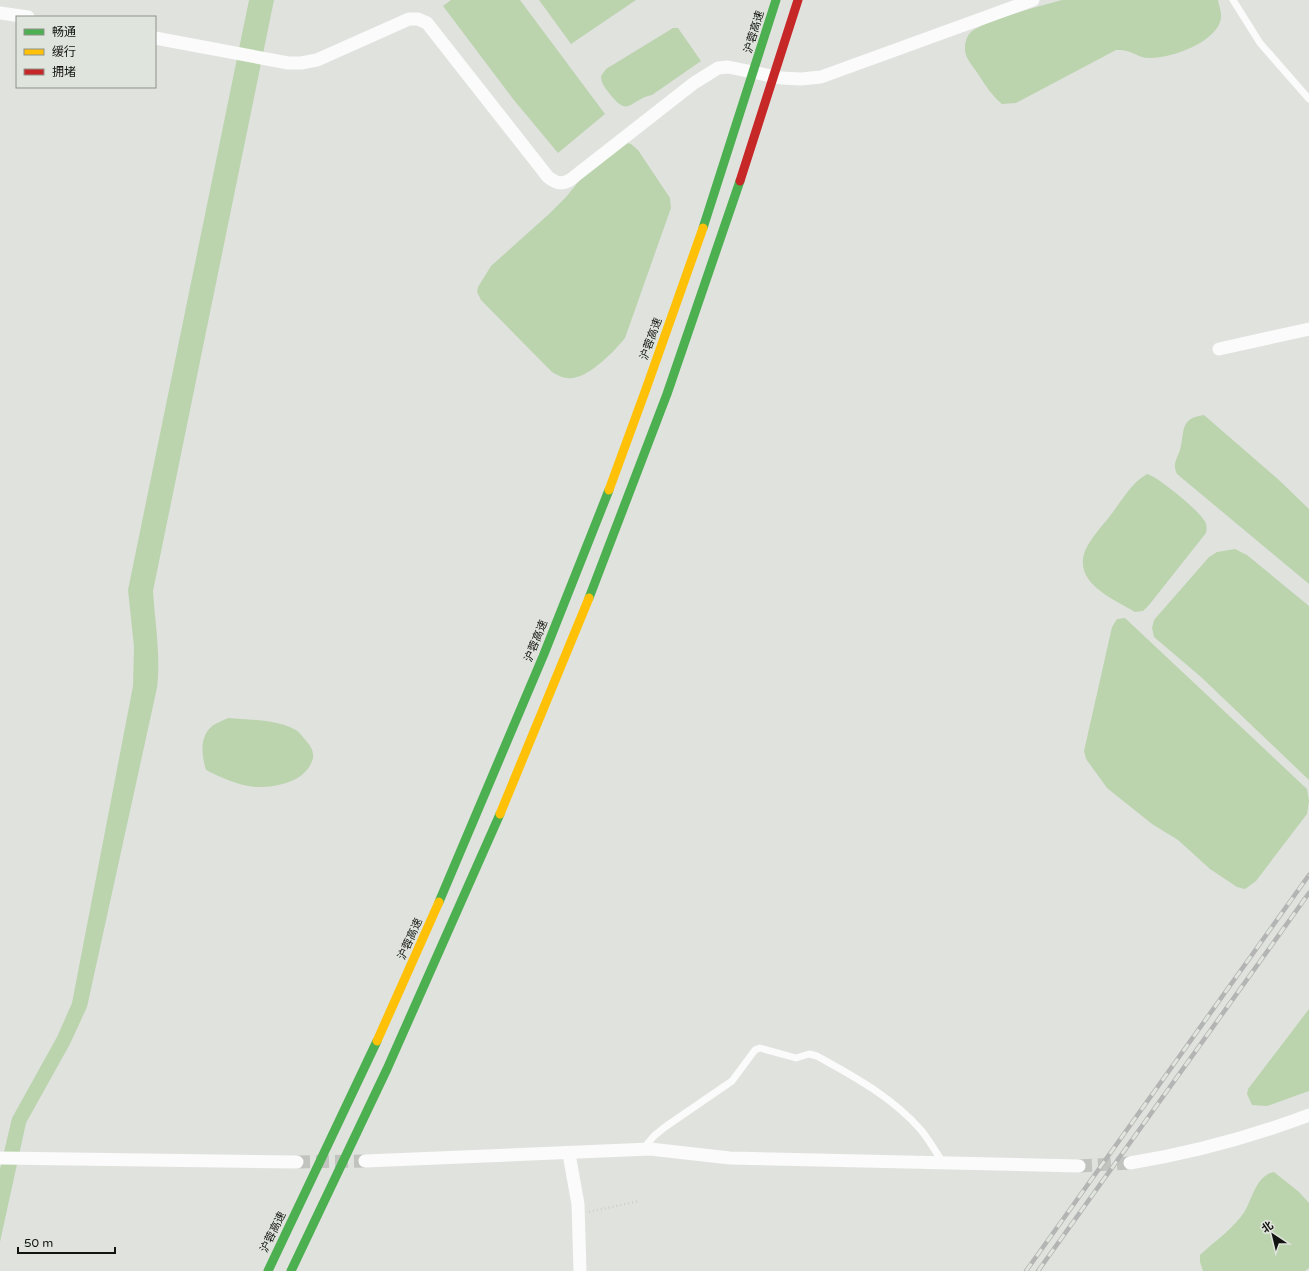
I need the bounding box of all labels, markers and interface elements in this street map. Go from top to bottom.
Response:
street label: 沪蓉高速 [741,9,767,55]
legend [16,16,156,88]
text: 畅通 [52,25,76,39]
text: 缓行 [52,45,76,59]
text: 拥堵 [52,65,76,79]
street label: 沪蓉高速 [637,316,665,362]
street label: 沪蓉高速 [522,618,550,664]
street label: 沪蓉高速 [395,916,425,962]
street label: 沪蓉高速 [258,1209,288,1255]
north arrow [1253,1215,1293,1255]
text: 北 [1259,1219,1276,1236]
scale bar [18,1229,115,1255]
text: 50 m [24,1236,53,1250]

